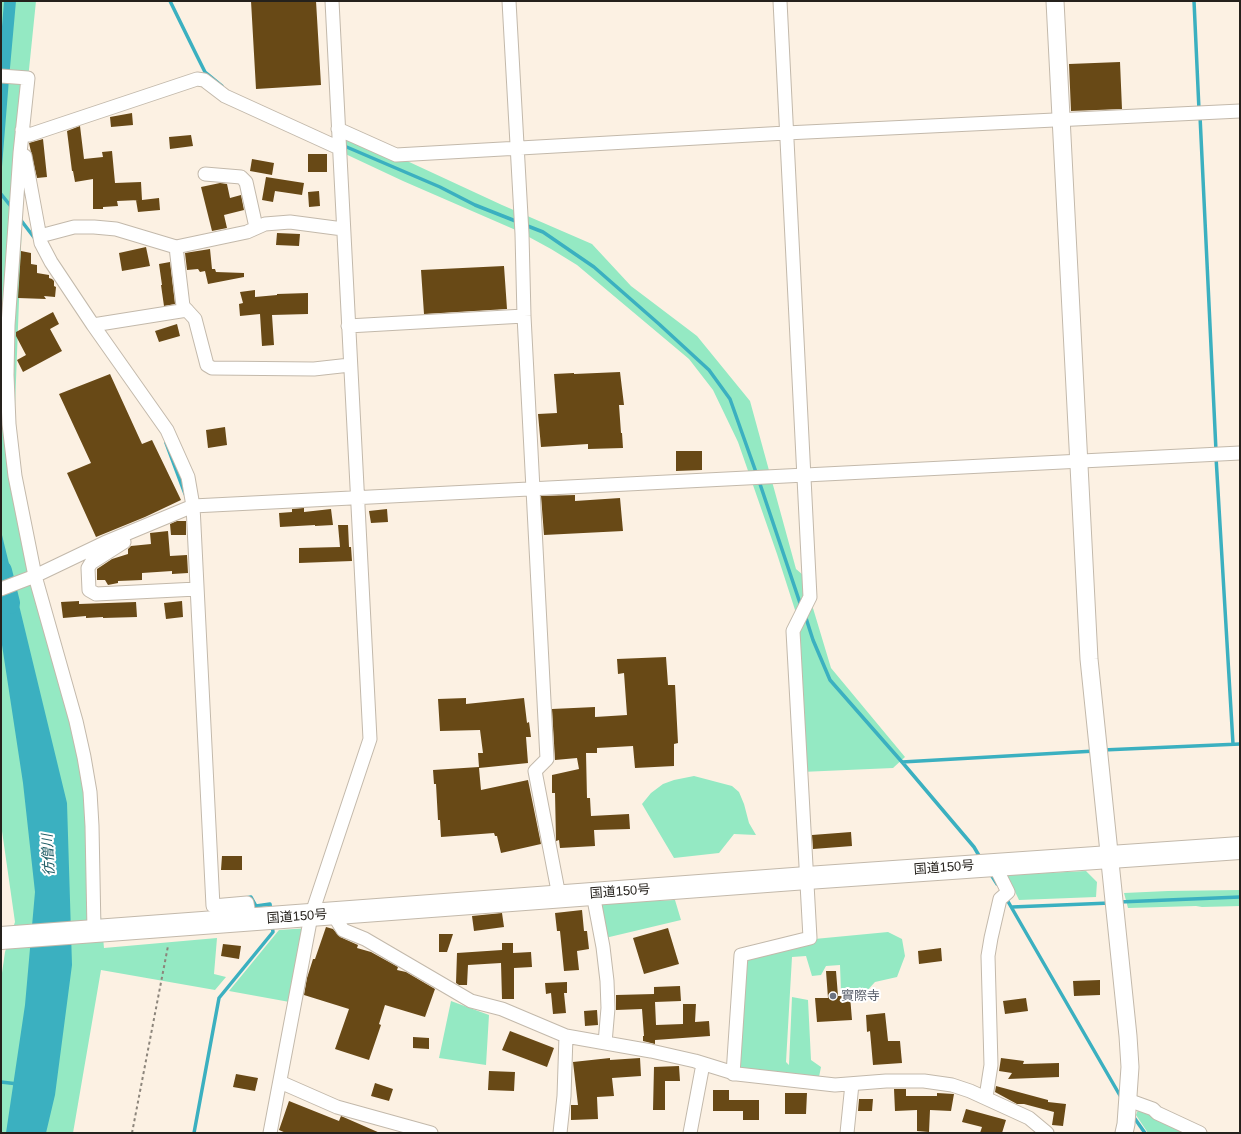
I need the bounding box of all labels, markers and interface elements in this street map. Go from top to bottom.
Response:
water label: 彷僧川 [40,834,58,876]
street label: 国道150号 [913,858,975,878]
street label: 国道150号 [589,882,651,902]
street label: 国道150号 [266,907,328,927]
place label: 實際寺 [841,988,880,1004]
marker: 實際寺 [828,991,838,1001]

